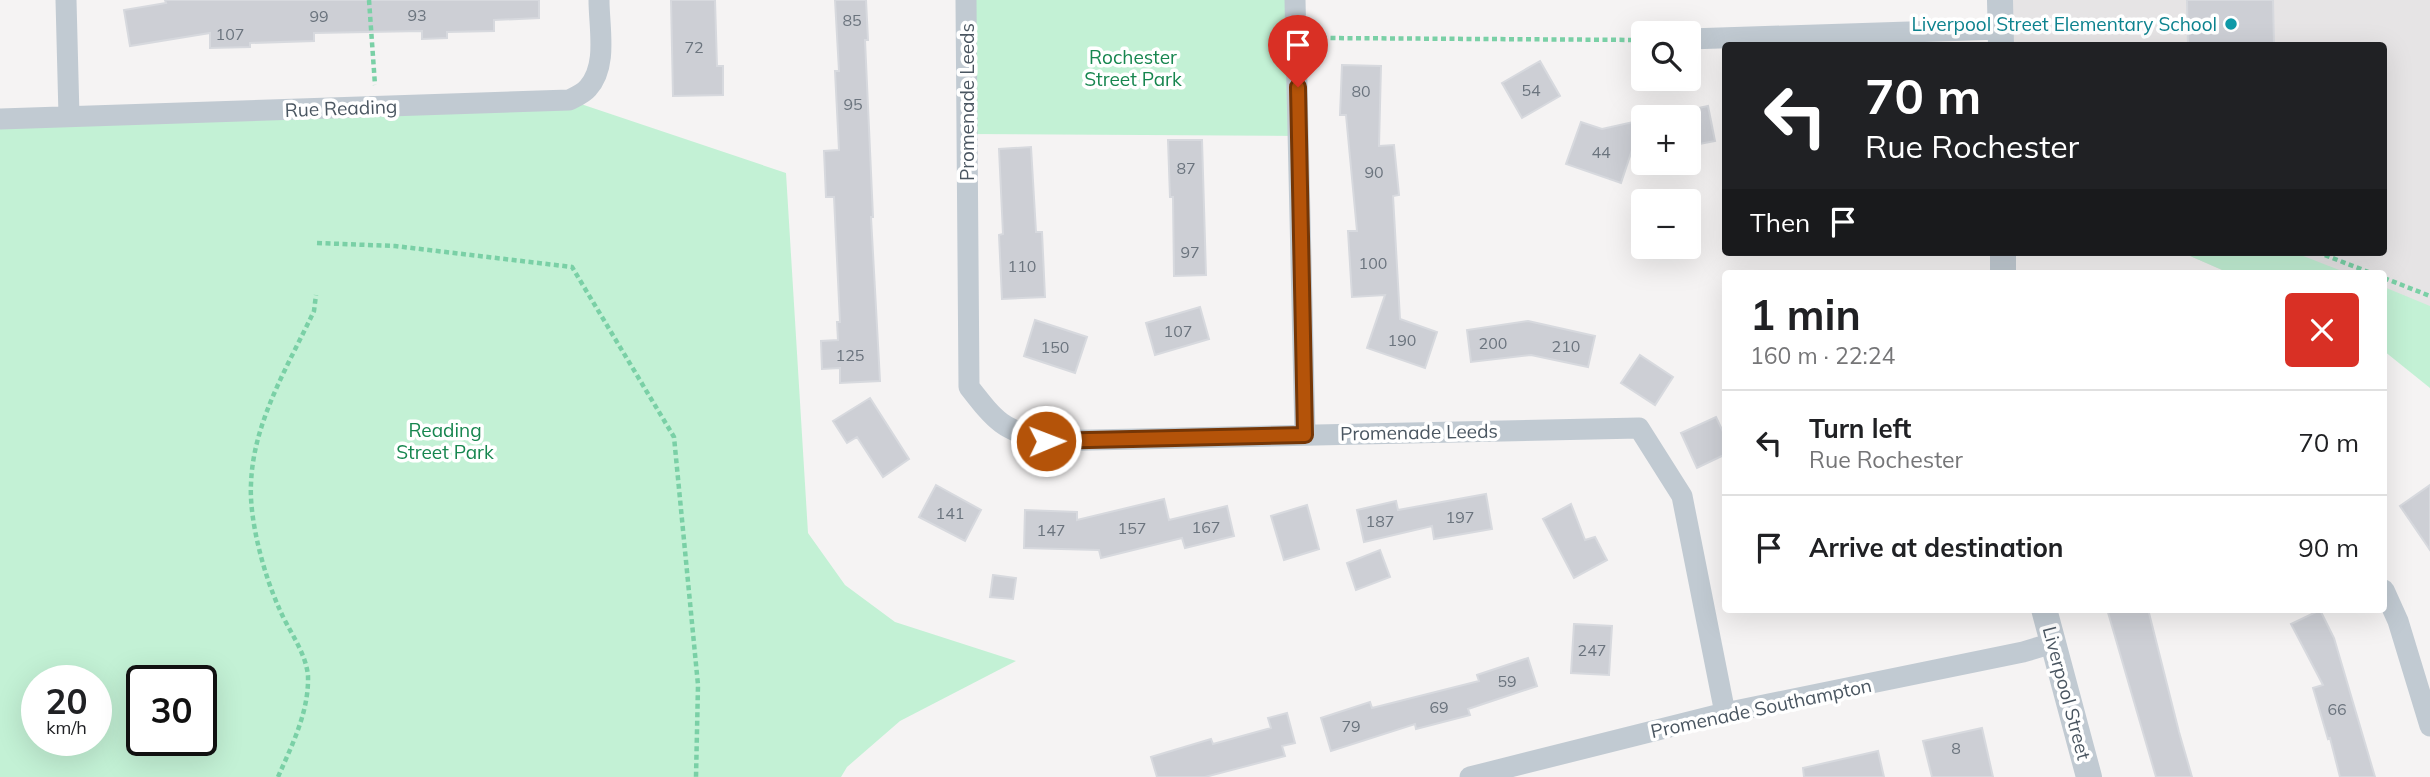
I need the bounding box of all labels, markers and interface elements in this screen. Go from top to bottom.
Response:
house number: 93 [407,5,427,25]
house number: 99 [309,6,329,26]
house number: 85 [842,10,862,30]
place label: Liverpool Street Elementary School [1912,12,2217,36]
pin [1268,15,1328,87]
marker: Liverpool Street Elementary School [2223,16,2239,32]
map controls [1631,21,1701,259]
button: search [1631,21,1701,91]
street label: Promenade Leeds [955,23,979,181]
house number: 107 [216,24,244,44]
icon: arrive [1279,26,1317,64]
house number: 72 [684,37,704,57]
park label: Rochester Street Park [1084,45,1182,91]
text: 70 m [1865,65,1981,126]
icon: left [1750,70,1841,161]
house number: 54 [1521,80,1541,100]
house number: 80 [1351,81,1371,101]
street label: Rue Reading [284,94,398,122]
house number: 95 [843,94,863,114]
button: + [1631,105,1701,175]
text: Rue Rochester [1865,126,2079,166]
house number: 44 [1591,142,1611,162]
house number: 87 [1176,158,1196,178]
house number: 90 [1364,162,1384,182]
button: − [1631,189,1701,259]
icon: arrive [1824,203,1862,241]
text: Then [1750,206,1810,239]
house number: 97 [1180,242,1200,262]
house number: 100 [1359,253,1387,273]
house number: 110 [1008,256,1036,276]
text: 1 min [1750,288,1861,341]
button: close [2285,293,2359,367]
house number: 107 [1164,321,1192,341]
house number: 190 [1388,330,1416,350]
house number: 200 [1479,333,1507,353]
house number: 210 [1552,336,1580,356]
house number: 150 [1041,337,1069,357]
text: 160 m · 22:24 [1750,341,1895,370]
house number: 125 [836,345,864,365]
position arrow [1009,404,1083,478]
text: Turn left [1809,412,1911,445]
park label: Reading Street Park [396,418,494,464]
street label: Promenade Leeds [1340,419,1498,445]
icon: left [1750,424,1788,462]
text: 70 m [2298,426,2359,459]
text: Rue Rochester [1809,445,1963,474]
house number: 141 [936,503,964,523]
house number: 197 [1446,507,1474,527]
house number: 187 [1366,511,1394,531]
house number: 167 [1192,517,1220,537]
house number: 157 [1118,518,1146,538]
house number: 147 [1037,520,1065,540]
icon: arrive [1750,529,1788,567]
text: Arrive at destination [1809,531,2064,564]
text: 90 m [2298,531,2359,564]
street label: Liverpool Street [2038,624,2096,763]
house number: 247 [1578,640,1606,660]
speed limit sign: 30 [126,665,217,756]
house number: 59 [1497,671,1517,691]
street label: Promenade Southampton [1648,673,1874,743]
text: 20 [45,679,88,723]
house number: 69 [1429,697,1449,717]
house number: 66 [2327,699,2347,719]
text: km/h [46,716,87,739]
house number: 79 [1341,716,1361,736]
house number: 8 [1951,738,1961,758]

